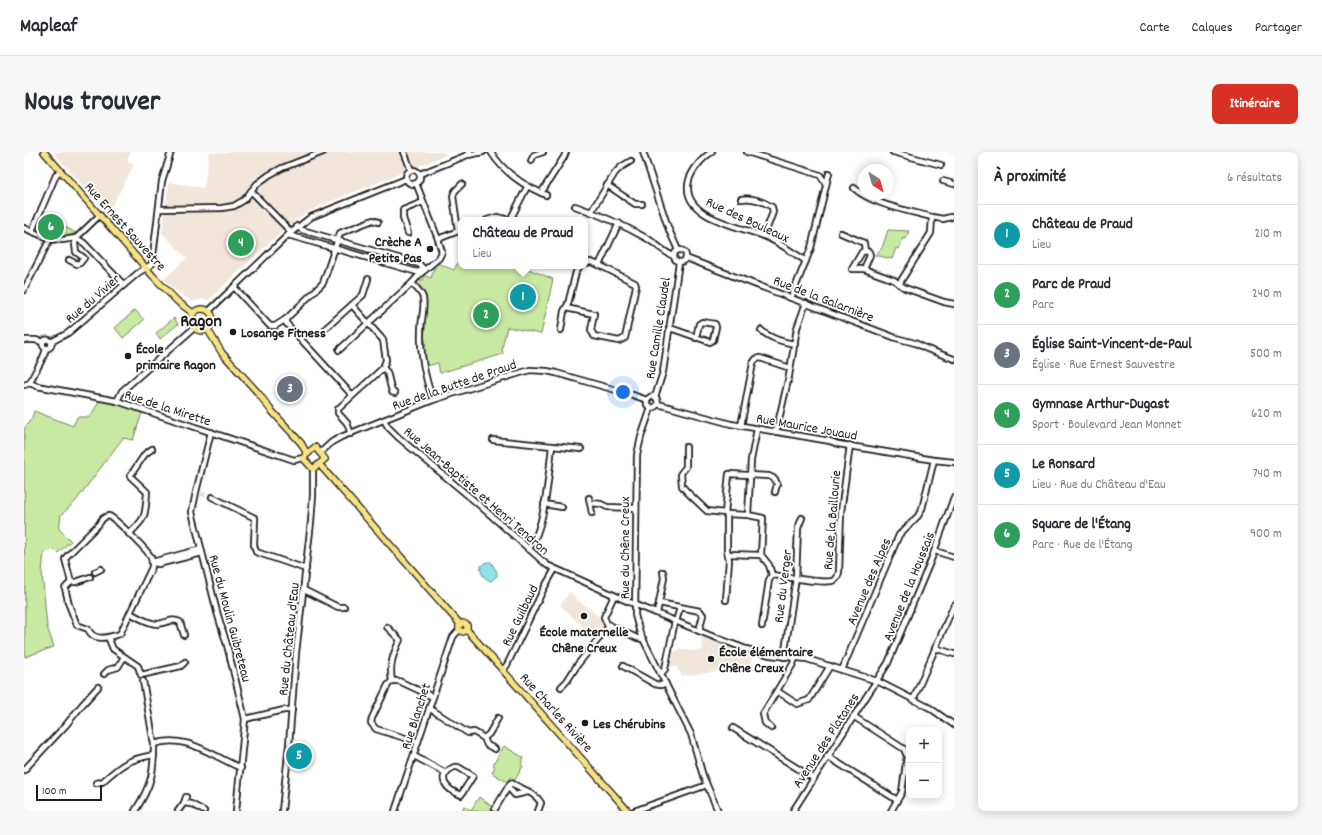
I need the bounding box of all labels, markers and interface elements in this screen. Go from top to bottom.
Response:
text: Mapleaf [20,14,77,41]
text: Carte [1140,18,1170,38]
text: Calques [1192,18,1233,38]
text: Partager [1255,18,1302,38]
text: Nous trouver [24,84,160,124]
button: Itinéraire [1212,84,1298,124]
north arrow [858,164,894,200]
text: À proximité [994,166,1066,190]
text: 6 résultats [1227,169,1282,188]
street label: Rue Ernest Sauvestre [79,178,170,276]
street label: Rue des Bouleaux [702,193,792,249]
pin: 6 [38,212,64,242]
text: Château de Praud [1032,214,1133,236]
popup [458,217,588,269]
text: Château de Praud [473,223,573,245]
text: 1 [1006,225,1008,244]
text: 210 m [1254,225,1282,244]
pin: 4 [228,228,254,258]
place label: Crèche A Petits Pas [369,233,422,269]
text: Lieu [1032,236,1051,255]
marker: Crèche A Petits Pas [425,244,435,254]
text: Lieu [473,245,492,264]
street label: Rue du Vivier [61,269,126,329]
street label: Rue de la Galarnière [770,271,877,328]
text: Parc de Praud [1032,274,1111,296]
street label: Rue Camille Claudel [641,275,677,381]
pin: 1 [510,282,536,312]
text: 2 [1004,285,1010,304]
text: 240 m [1252,285,1282,304]
text: Parc [1032,296,1054,315]
pin: 2 [473,300,499,330]
district label: Ragon [180,310,222,335]
place label: Losange Fitness [241,324,326,344]
marker: Losange Fitness [228,327,238,337]
text: Église Saint-Vincent-de-Paul [1032,334,1192,356]
place label: École primaire Ragon [136,340,216,376]
text: 3 [1004,345,1010,364]
text: 500 m [1250,345,1282,364]
marker: École primaire Ragon [123,351,133,361]
street label: Rue de la Butte de Praud [390,355,519,417]
text: Église · Rue Ernest Sauvestre [1032,356,1175,375]
pin: 3 [277,374,303,404]
your location [613,382,633,402]
street label: Rue de la Mirette [122,386,213,432]
text: Gymnase Arthur-Dugast [1032,394,1169,416]
text: 4 [1004,405,1010,424]
text: 620 m [1251,405,1282,424]
street label: Rue Maurice Jouaud [755,409,859,447]
text: Sport · Boulevard Jean Monnet [1032,416,1181,435]
street label: Rue Jean-Baptiste et Henri Tendron [399,423,553,560]
text: Le Ronsard [1032,454,1095,476]
text: 5 [1004,465,1010,484]
text: 740 m [1253,465,1282,484]
street label: Rue de la Baillourie [819,470,847,571]
text: Lieu · Rue du Château d'Eau [1032,476,1166,495]
street label: Rue du Chêne Creux [616,497,636,599]
text: Square de l'Étang [1032,514,1131,536]
text: 6 [1004,525,1010,544]
text: 900 m [1250,525,1282,544]
street label: Avenue de la Houssais [879,529,941,645]
street label: Avenue des Alpes [843,535,897,628]
text: Parc · Rue de l'Étang [1032,536,1133,555]
street label: Rue du Verger [770,548,798,624]
street label: Rue du Moulin Guibreteau [202,553,256,684]
street label: Rue du Château d'Eau [274,582,306,697]
street label: Rue Guilbaud [497,582,544,650]
marker: École maternelle Chêne Creux [579,611,589,621]
place label: École maternelle Chêne Creux [539,623,629,659]
place label: École élémentaire Chêne Creux [719,643,813,679]
marker: École élémentaire Chêne Creux [706,654,716,664]
street label: Rue Charles Rivière [514,669,597,758]
street label: Rue Blanchet [397,681,437,752]
street label: Avenue des Platanes [788,689,865,793]
place label: Les Chérubins [593,715,666,735]
marker: Les Chérubins [580,718,590,728]
map controls [906,727,942,799]
button: + [906,727,942,763]
pin: 5 [286,741,312,771]
button: − [906,763,942,799]
scale bar [36,783,102,802]
text: 100 m [42,784,66,800]

